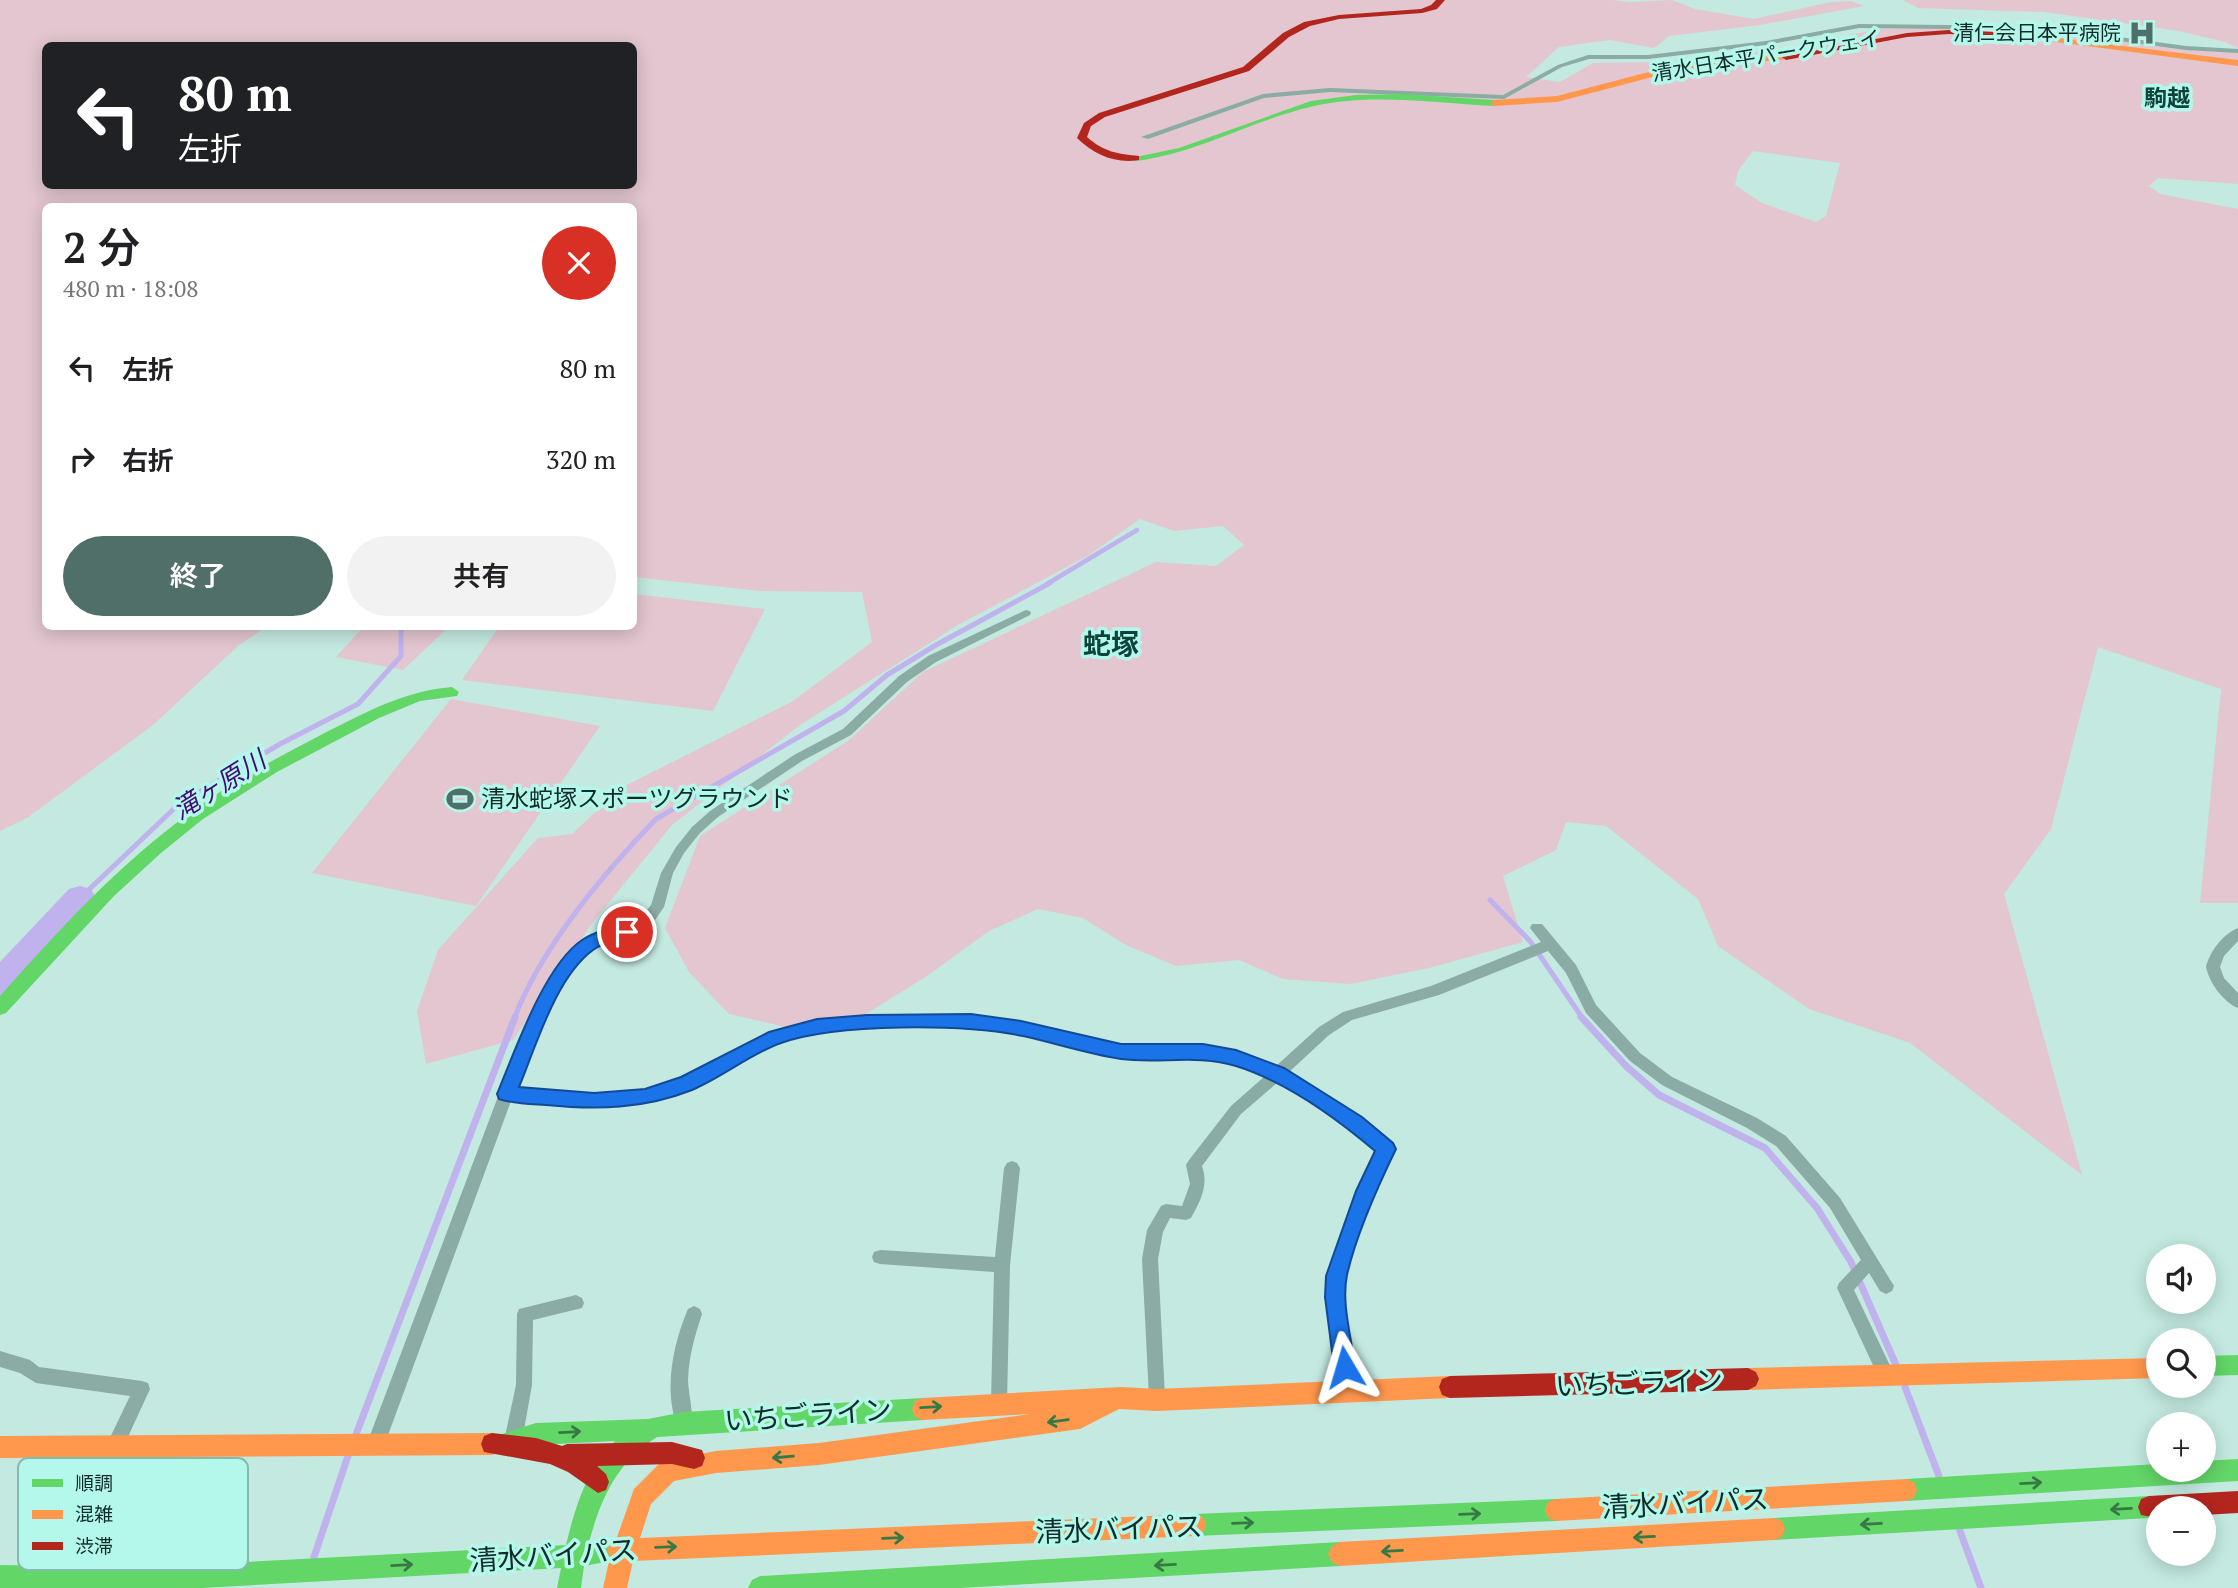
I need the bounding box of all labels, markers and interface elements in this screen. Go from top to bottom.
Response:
place label: 清仁会日本平病院 [1953,18,2121,46]
hospital icon: 清仁会日本平病院 [2127,18,2157,48]
street label: 清水日本平パークウェイ [1650,23,1882,87]
text: 80 m [178,60,292,125]
icon: left [63,70,154,161]
district label: 駒越 [2144,82,2190,113]
text: 左折 [178,127,242,169]
text: 2 分 [63,219,140,275]
button: close [542,226,616,300]
text: 480 m · 18:08 [63,273,198,304]
icon: left [63,349,101,387]
text: 80 m [560,351,616,385]
text: 左折 [122,352,174,386]
icon: right [63,440,101,478]
text: 320 m [546,442,616,476]
text: 右折 [122,443,174,477]
button: 終了 [63,536,333,616]
button: 共有 [347,536,616,616]
district label: 蛇塚 [1083,625,1139,662]
water label: 滝ヶ原川 [165,741,274,826]
place label: 清水蛇塚スポーツグラウンド [481,782,793,814]
sports icon: 清水蛇塚スポーツグラウンド [445,784,475,814]
pin [597,902,657,962]
icon: arrive [608,913,646,951]
map controls [2146,1244,2216,1566]
button: sound [2146,1244,2216,1314]
button: search [2146,1328,2216,1398]
position arrow [1308,1330,1382,1404]
street label: いちごライン [1554,1361,1724,1404]
street label: いちごライン [723,1390,893,1439]
one-way arrow [919,1400,942,1413]
button: + [2146,1412,2216,1482]
one-way arrow [1047,1415,1069,1428]
one-way arrow [558,1426,581,1439]
one-way arrow [773,1451,795,1464]
legend [18,1458,248,1570]
text: 順調 [75,1470,113,1495]
one-way arrow [2019,1476,2042,1489]
street label: 清水バイパス [1600,1480,1770,1525]
button: − [2146,1496,2216,1566]
text: 混雑 [75,1501,113,1526]
one-way arrow [2110,1503,2133,1516]
street label: 清水バイパス [1035,1507,1203,1550]
one-way arrow [1458,1508,1481,1521]
one-way arrow [1231,1517,1254,1530]
one-way arrow [1859,1517,1882,1530]
street label: 清水バイパス [468,1530,638,1579]
one-way arrow [881,1531,904,1544]
one-way arrow [1633,1531,1655,1544]
text: 渋滞 [75,1533,113,1558]
one-way arrow [654,1541,677,1554]
one-way arrow [1381,1545,1404,1558]
one-way arrow [1154,1558,1177,1571]
one-way arrow [390,1559,413,1572]

